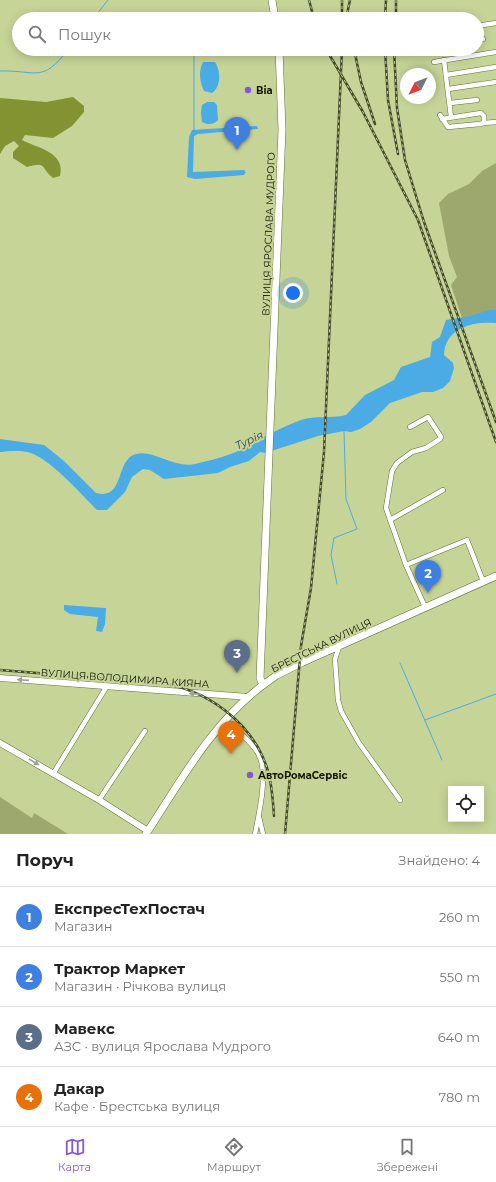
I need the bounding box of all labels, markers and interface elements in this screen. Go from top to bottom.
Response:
search box [12,12,484,56]
icon: search [26,23,48,45]
text: Пошук [58,25,111,44]
north arrow [400,68,436,104]
place label: Віа [256,84,273,97]
marker: Віа [243,85,253,95]
pin: 1 [224,117,250,150]
street label: ВУЛИЦЯ ЯРОСЛАВА МУДРОГО [259,152,278,316]
your location [283,283,303,303]
water label: Турія [233,427,266,452]
pin: 2 [415,560,441,593]
street label: БРЕСТСЬКА ВУЛИЦЯ [269,615,374,675]
pin: 3 [224,640,250,673]
street label: ВУЛИЦЯ ВОЛОДИМИРА КИЯНА [40,666,210,691]
one-way arrow [17,676,29,683]
one-way arrow [189,691,201,697]
pin: 4 [218,721,244,754]
one-way arrow [28,759,40,766]
place label: АвтоРомаСервіс [258,769,347,782]
marker: АвтоРомаСервіс [245,770,255,780]
map controls [448,786,484,822]
button: locate [448,786,484,822]
text: Поруч [16,850,74,870]
text: Знайдено: 4 [398,852,480,868]
text: ЕкспресТехПостач [54,899,205,918]
text: 1 [26,909,32,925]
text: 260 m [439,909,480,925]
text: Магазин [54,918,113,934]
text: Трактор Маркет [54,959,185,978]
text: 2 [25,969,33,985]
text: 550 m [440,969,480,985]
text: Магазин · Річкова вулиця [54,978,226,994]
text: Мавекс [54,1019,115,1038]
text: 3 [25,1029,33,1045]
text: 640 m [438,1029,480,1045]
text: АЗС · вулиця Ярослава Мудрого [54,1038,271,1054]
text: Дакар [54,1079,104,1098]
text: 4 [25,1089,33,1105]
text: 780 m [438,1089,480,1105]
text: Кафе · Брестська вулиця [54,1098,220,1114]
tab: Карта [58,1136,91,1174]
tab: Маршрут [207,1136,261,1174]
tab: Збережені [377,1136,438,1174]

